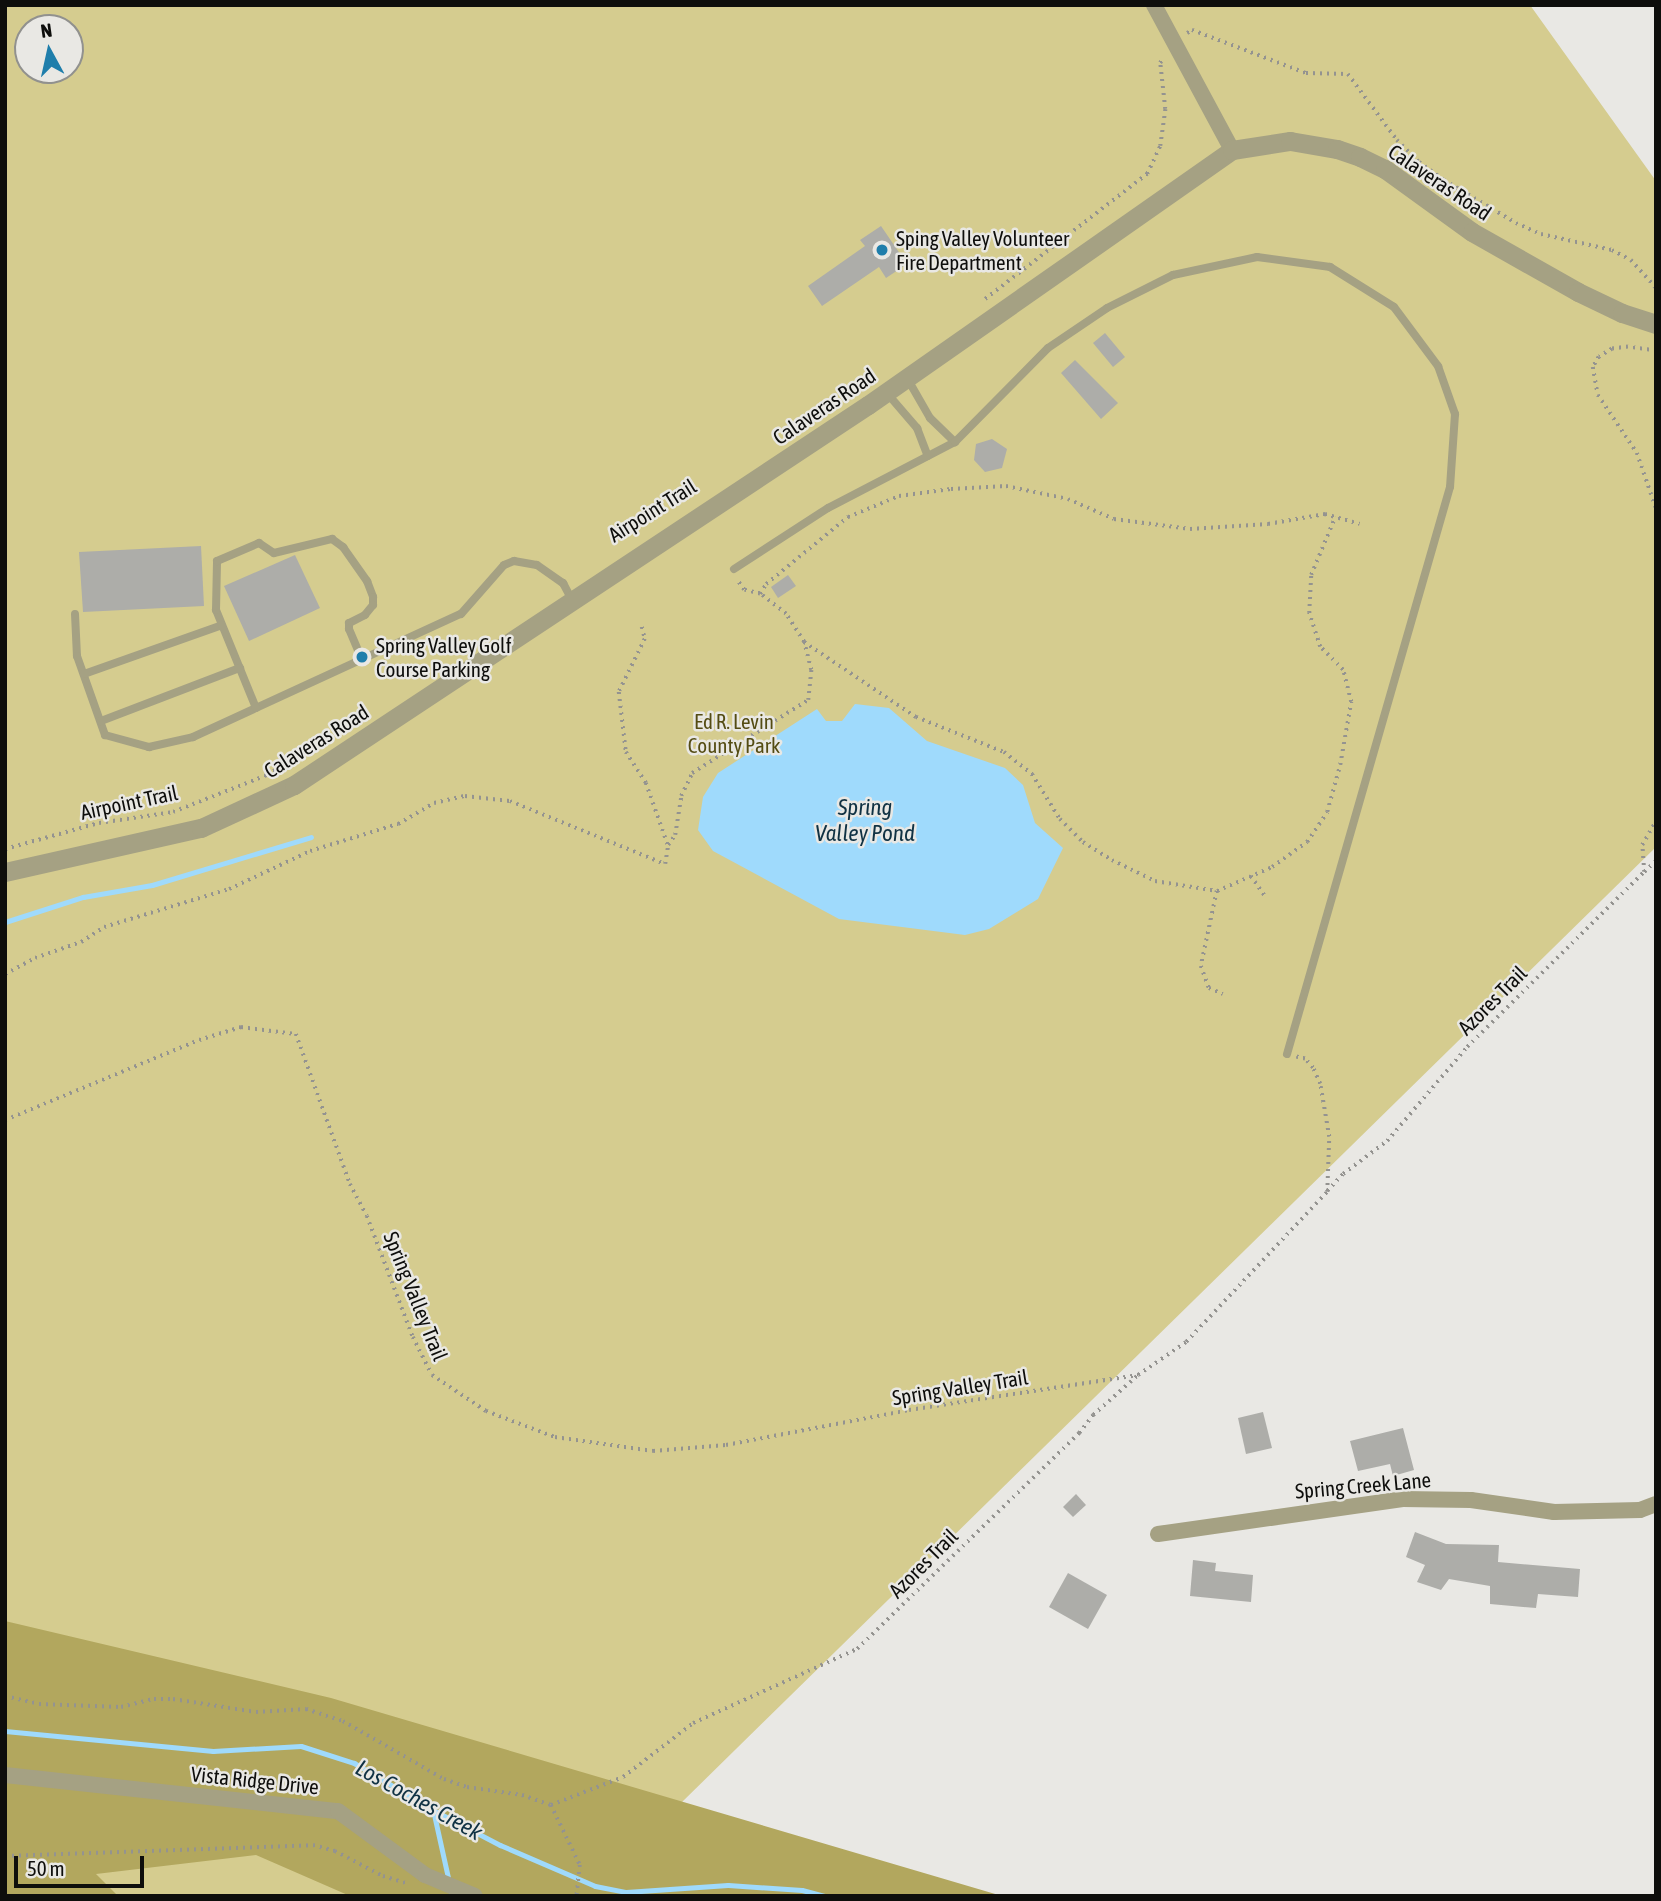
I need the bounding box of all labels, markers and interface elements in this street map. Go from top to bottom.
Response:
north arrow [14,14,84,84]
text: N [39,19,53,42]
street label: Calaveras Road [1384,138,1496,226]
place label: Sping Valley Volunteer Fire Department [896,225,1069,275]
marker: Sping Valley Volunteer Fire Department [874,242,890,258]
street label: Calaveras Road [768,362,880,450]
street label: Airpoint Trail [603,473,701,547]
place label: Spring Valley Golf Course Parking [376,632,511,682]
marker: Spring Valley Golf Course Parking [354,649,370,665]
street label: Calaveras Road [259,699,373,783]
park label: Ed R. Levin County Park [688,708,780,758]
street label: Airpoint Trail [78,779,180,825]
water label: Spring Valley Pond [815,793,915,847]
street label: Azores Trail [1452,960,1532,1040]
street label: Spring Valley Trail [379,1228,453,1364]
street label: Spring Valley Trail [890,1364,1030,1410]
street label: Spring Creek Lane [1294,1467,1432,1503]
street label: Azores Trail [883,1523,963,1603]
water label: Los Coches Creek [351,1754,487,1846]
street label: Vista Ridge Drive [190,1761,320,1799]
scale bar [18,1842,147,1886]
text: 50 m [27,1856,65,1880]

